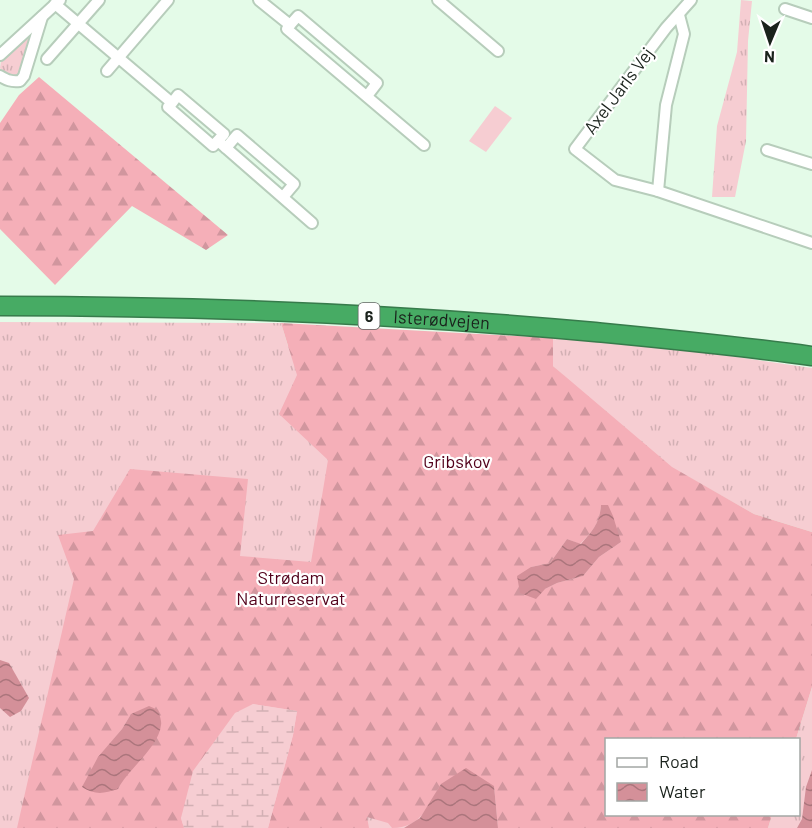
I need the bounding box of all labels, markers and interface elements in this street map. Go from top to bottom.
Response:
north arrow [740,12,800,72]
street label: Axel Jarls Vej [579,43,658,138]
text: N [764,48,775,67]
road number: 6 [358,303,380,329]
street label: Isterødvejen [393,305,491,333]
park label: Gribskov [423,450,491,472]
park label: Strødam Naturreservat [236,566,346,609]
legend [605,738,800,816]
text: Road [659,750,699,772]
text: Water [659,780,706,802]

